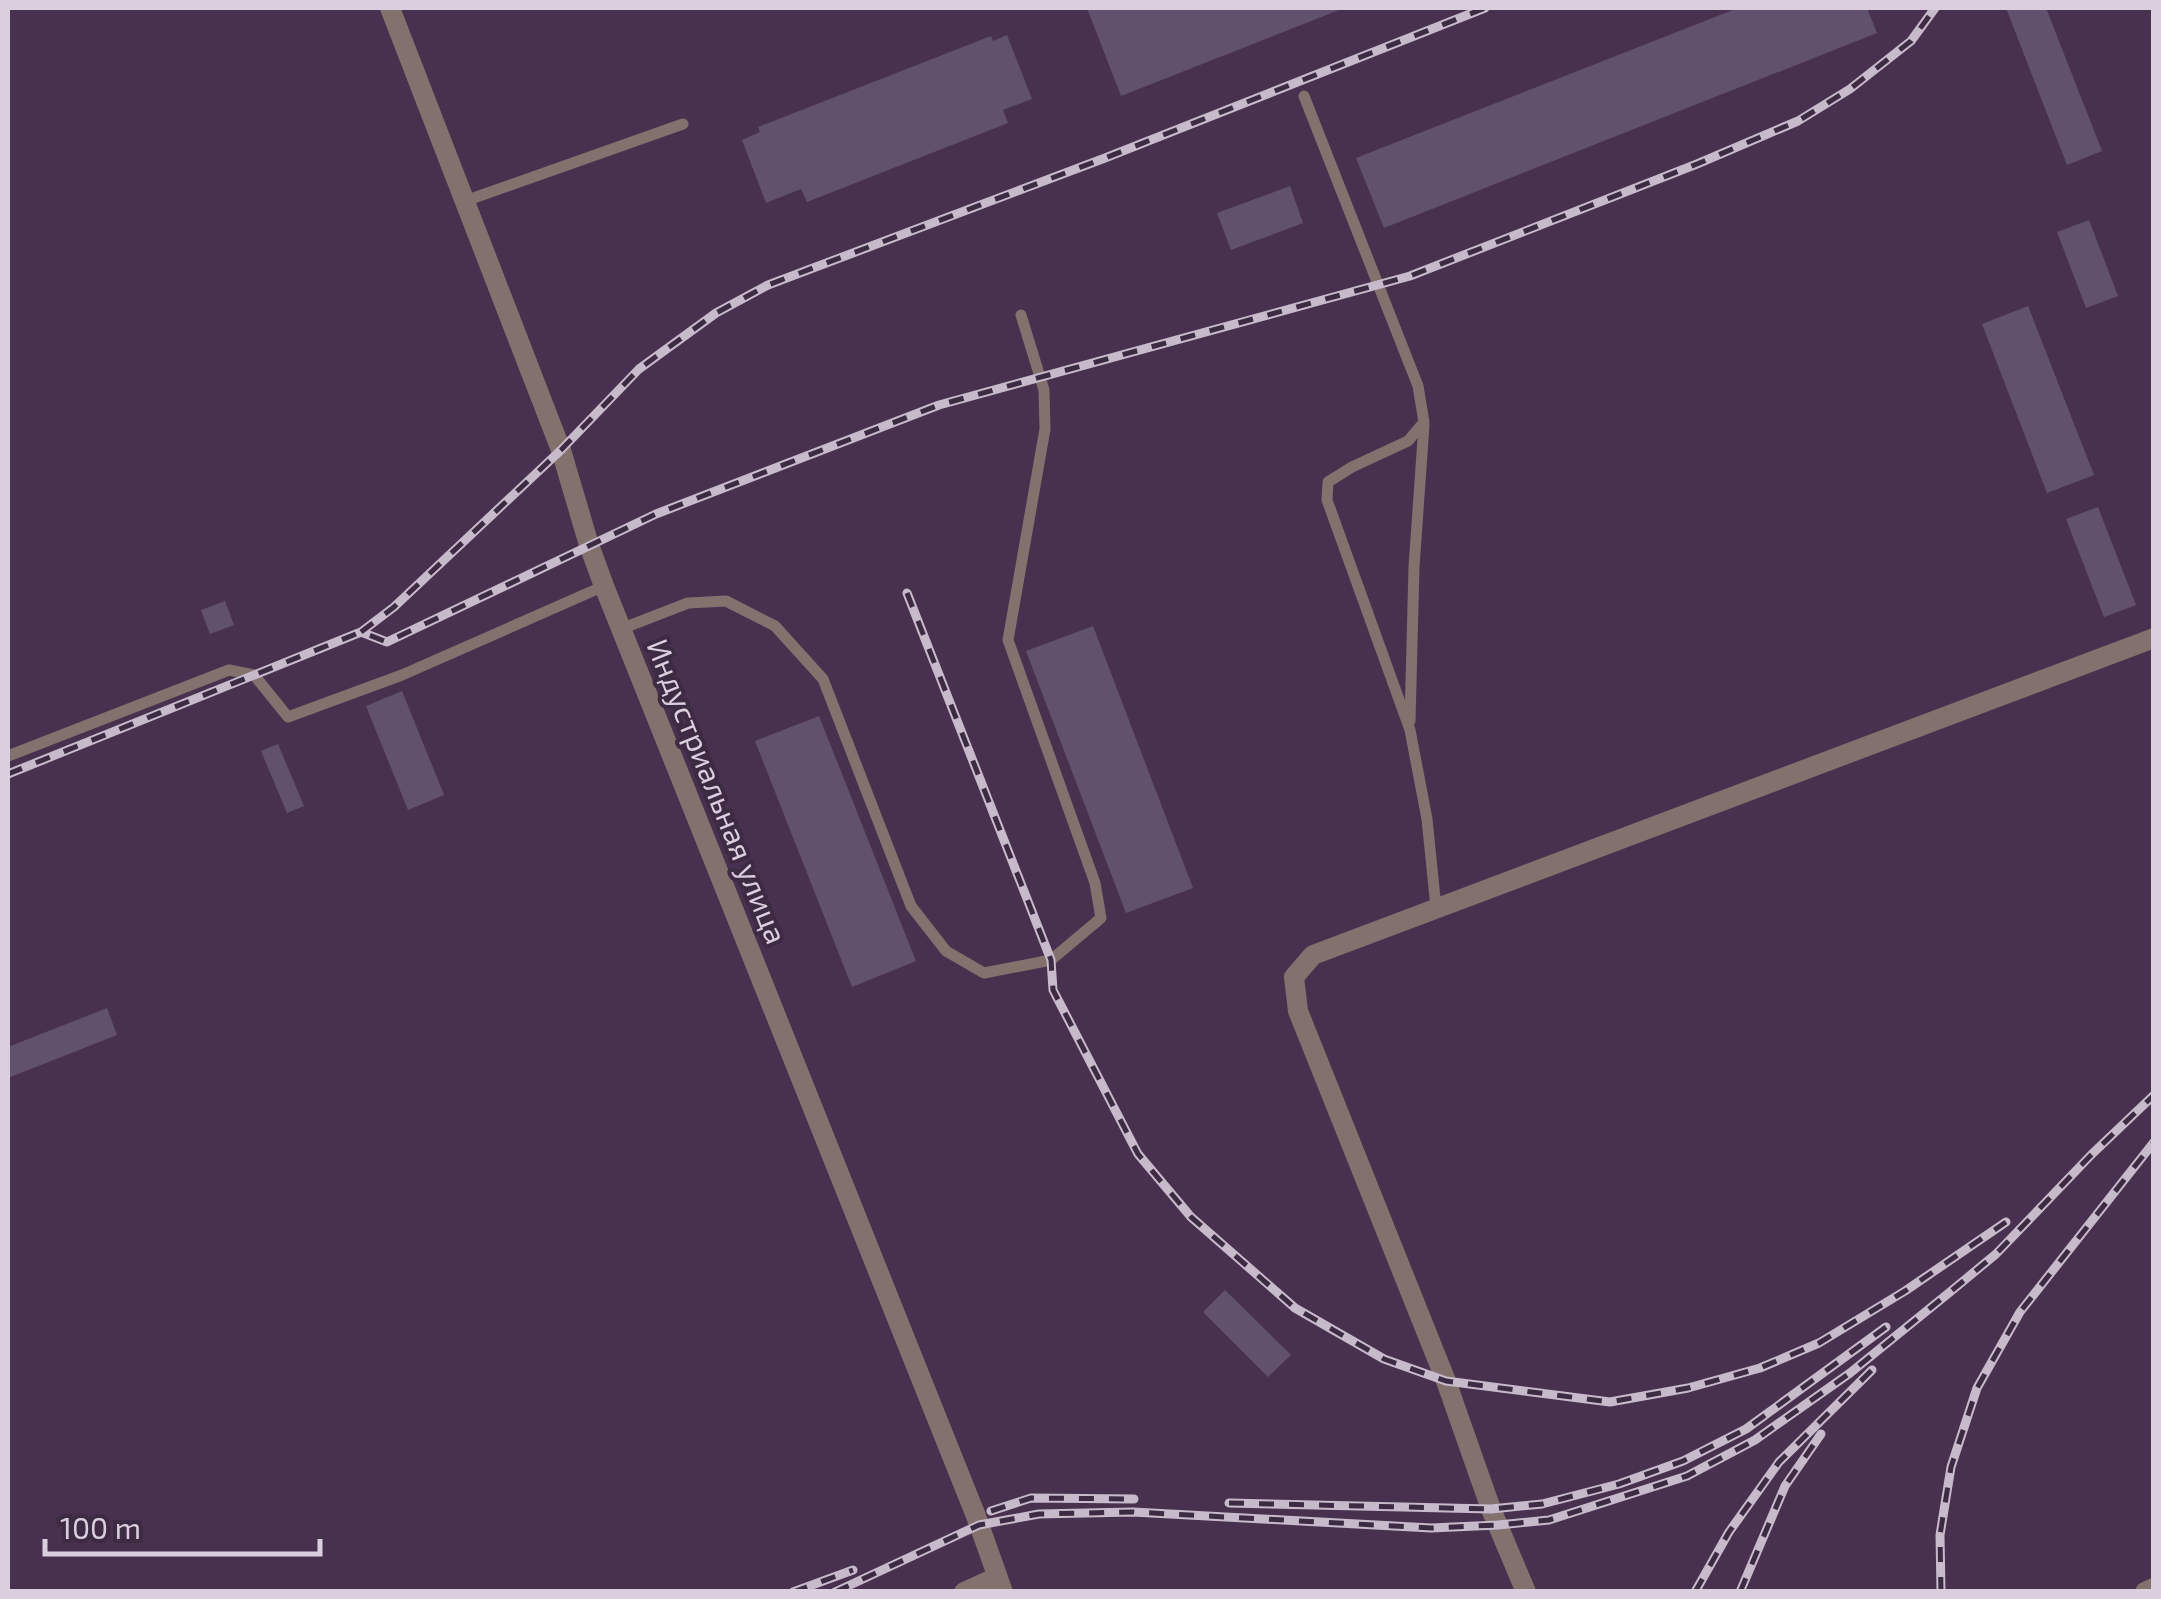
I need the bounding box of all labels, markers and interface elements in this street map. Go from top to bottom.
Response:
street label: Индустриальная улица [639,633,796,949]
scale bar [45,1494,320,1556]
text: 100 m [60,1509,141,1545]

